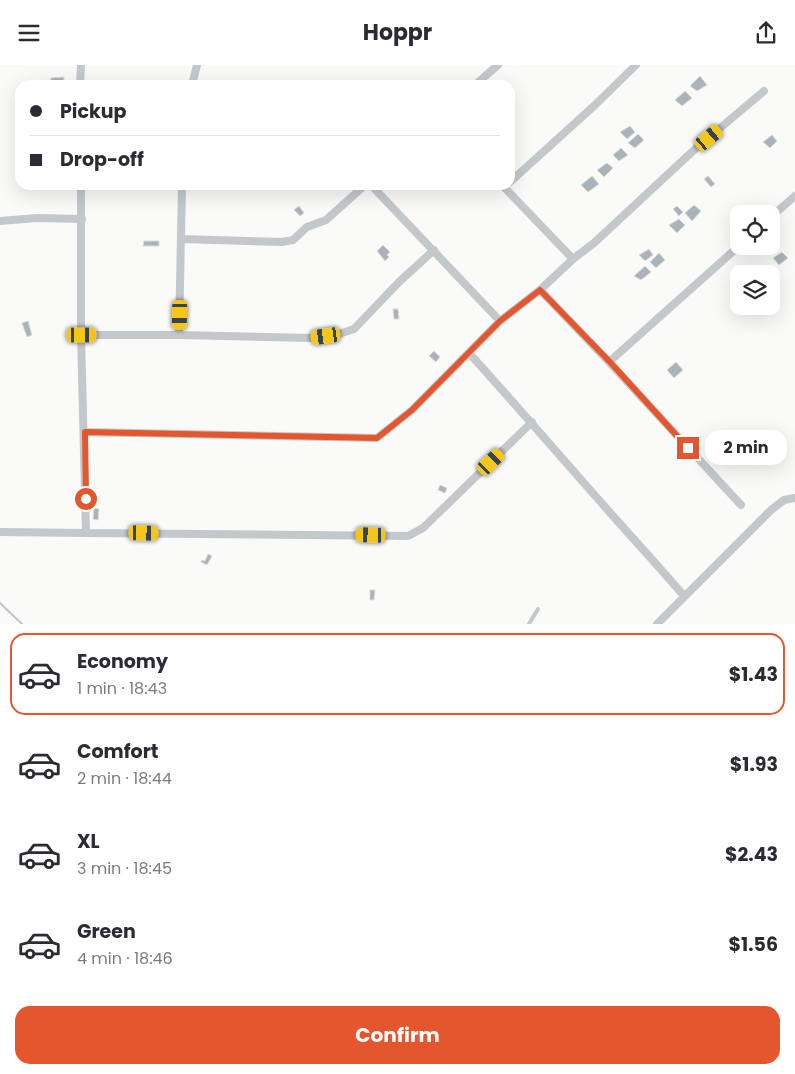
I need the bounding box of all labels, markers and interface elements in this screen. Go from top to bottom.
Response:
text: Hoppr [363,17,432,48]
icon: menu [15,19,43,47]
icon: share [752,19,780,47]
text: Pickup [60,98,126,125]
car [692,123,725,153]
text: Drop-off [60,146,144,173]
map controls [730,205,780,315]
button: locate [730,205,780,255]
button: layers [730,265,780,315]
car [172,300,187,330]
car [310,326,341,346]
car [67,328,97,343]
callout: 2 min [706,431,788,465]
text: 2 min [724,436,768,459]
route end [677,437,699,459]
car [474,446,507,478]
route start [75,488,97,510]
car [128,525,159,541]
car [355,527,386,543]
text: Economy [77,648,168,675]
icon: car [17,652,62,697]
text: $1.43 [729,661,778,688]
text: 1 min · 18:43 [77,677,167,700]
text: Comfort [77,738,159,765]
icon: car [17,742,62,787]
text: $1.93 [730,751,778,778]
text: 2 min · 18:44 [77,767,172,790]
text: XL [77,828,100,855]
icon: car [17,832,62,877]
text: $2.43 [725,841,778,868]
text: 3 min · 18:45 [77,857,172,880]
text: Green [77,918,136,945]
icon: car [17,922,62,967]
text: $1.56 [729,931,778,958]
text: 4 min · 18:46 [77,947,173,970]
button: Confirm [15,1006,780,1064]

